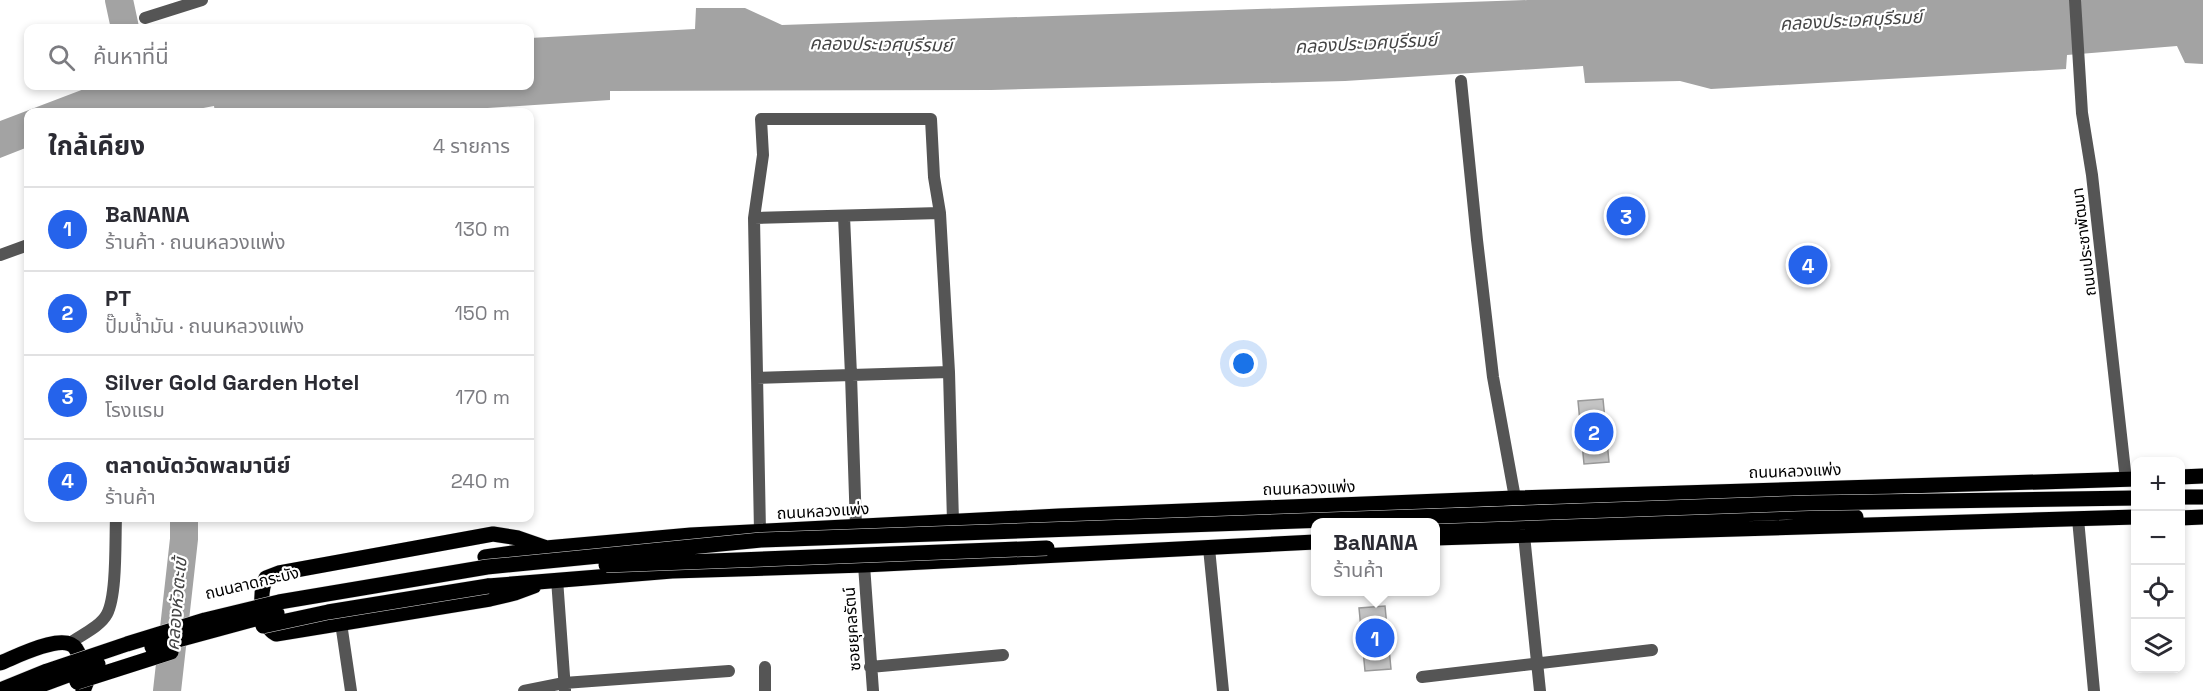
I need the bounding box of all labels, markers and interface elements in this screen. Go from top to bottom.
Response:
water label: คลองประเวศบุรีรมย์ [1779,5,1926,35]
search box [24,24,534,90]
water label: คลองประเวศบุรีรมย์ [1294,28,1441,58]
water label: คลองประเวศบุรีรมย์ [810,31,956,57]
icon: search [45,41,78,74]
text: ค้นหาที่นี่ [93,42,169,70]
text: ใกล้เคียง [48,129,145,163]
text: 4 รายการ [433,133,510,159]
street label: ถนนประชาพัฒนา [2067,186,2101,298]
pin: 3 [1606,194,1646,238]
text: BaNANA [105,200,190,228]
text: 1 [63,216,72,242]
text: 130 m [454,216,510,242]
text: ร้านค้า · ถนนหลวงแพ่ง [105,229,285,255]
pin: 4 [1788,242,1828,288]
text: PT [105,284,131,312]
text: 2 [62,300,73,326]
text: 150 m [455,300,510,326]
text: ปั๊มน้ำมัน · ถนนหลวงแพ่ง [105,313,304,339]
your location [1229,349,1258,378]
text: Silver Gold Garden Hotel [105,368,359,396]
text: 3 [61,384,74,410]
text: 170 m [455,384,510,410]
text: โรงแรม [105,397,165,423]
pin: 2 [1574,410,1614,454]
text: ตลาดนัดวัดพลมานีย์ [105,451,290,479]
map controls [2131,457,2185,673]
button: + [2131,457,2185,511]
street label: ถนนหลวงแพ่ง [1748,459,1842,483]
text: 4 [61,468,74,494]
text: 240 m [451,468,510,494]
street label: ถนนหลวงแพ่ง [1262,476,1356,500]
text: ร้านค้า [105,484,156,510]
street label: ถนนหลวงแพ่ง [776,498,870,524]
button: − [2131,511,2185,565]
popup [1311,518,1440,596]
text: BaNANA [1333,528,1418,556]
water label: คลองหัวตะเข้ [160,553,192,651]
text: ร้านค้า [1333,557,1384,583]
street label: ถนนลาดกระบัง [203,562,301,604]
button: locate [2131,565,2185,619]
street label: ซอยยุคลรัตน์ [839,586,865,672]
pin: 1 [1356,616,1394,660]
button: layers [2131,619,2185,673]

